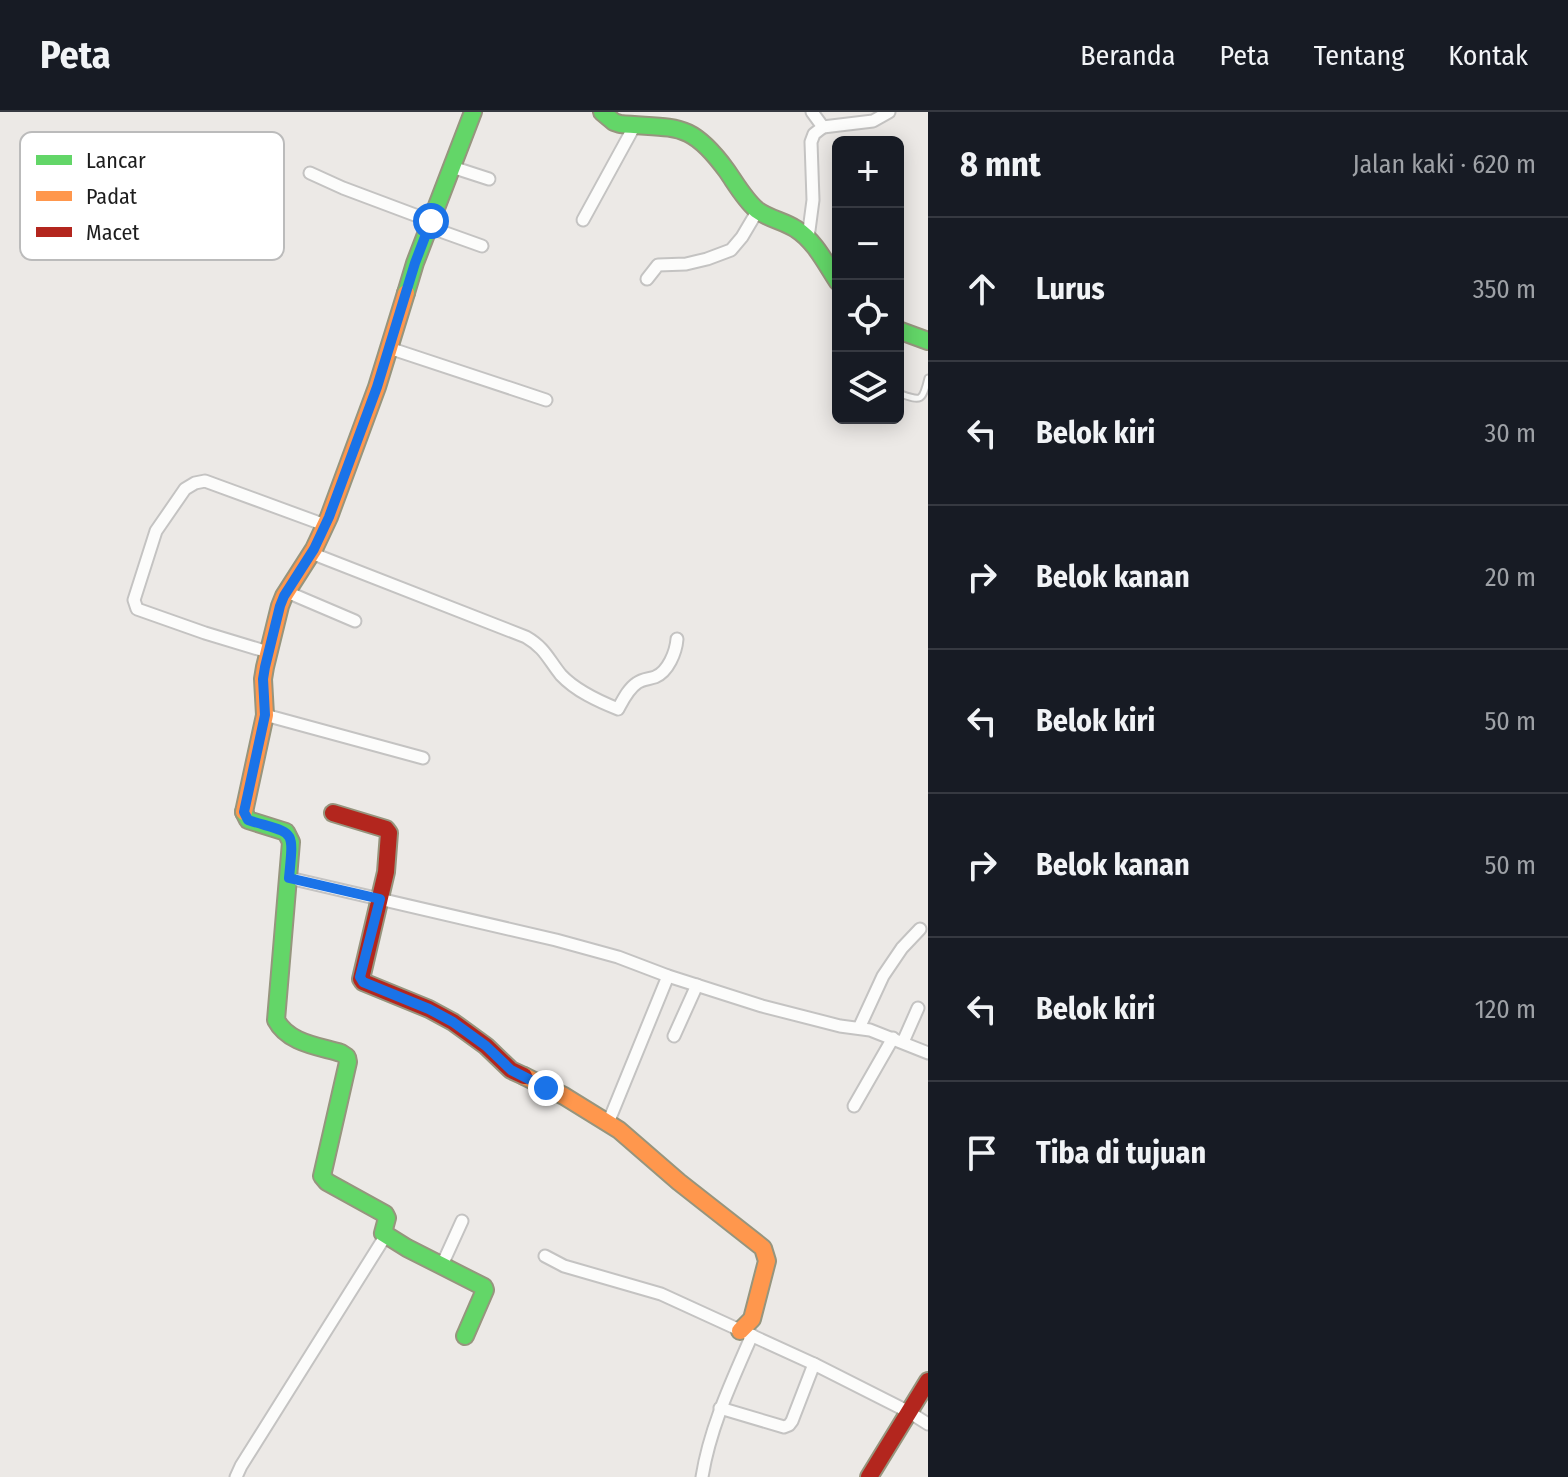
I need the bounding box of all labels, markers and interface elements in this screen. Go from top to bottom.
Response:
text: Peta [40,32,111,78]
text: Beranda [1080,39,1175,72]
text: Peta [1219,39,1270,72]
text: Tentang [1314,39,1404,72]
text: Kontak [1448,39,1528,72]
legend [20,132,284,260]
map controls [832,136,904,424]
button: + [832,136,904,208]
text: 8 mnt [960,144,1041,185]
text: Lancar [86,147,146,174]
text: Jalan kaki · 620 m [1352,149,1536,180]
text: Padat [86,183,138,210]
route start [413,203,449,239]
button: − [832,208,904,280]
text: Macet [86,219,140,246]
icon: ahead [960,267,1004,311]
text: Lurus [1036,271,1105,307]
text: 350 m [1473,274,1536,305]
button: locate [832,280,904,352]
button: layers [832,352,904,424]
icon: left [960,411,1004,455]
text: Belok kiri [1036,415,1155,451]
text: 30 m [1485,418,1536,449]
icon: right [960,555,1004,599]
text: Belok kanan [1036,559,1190,595]
text: 20 m [1485,562,1536,593]
icon: left [960,699,1004,743]
text: Belok kiri [1036,703,1155,739]
text: 50 m [1484,706,1536,737]
icon: right [960,843,1004,887]
text: Belok kanan [1036,847,1190,883]
text: 50 m [1484,850,1536,881]
icon: left [960,987,1004,1031]
text: Belok kiri [1036,991,1155,1027]
text: 120 m [1475,994,1536,1025]
route end [528,1070,564,1106]
icon: arrive [960,1131,1004,1175]
text: Tiba di tujuan [1036,1135,1206,1171]

